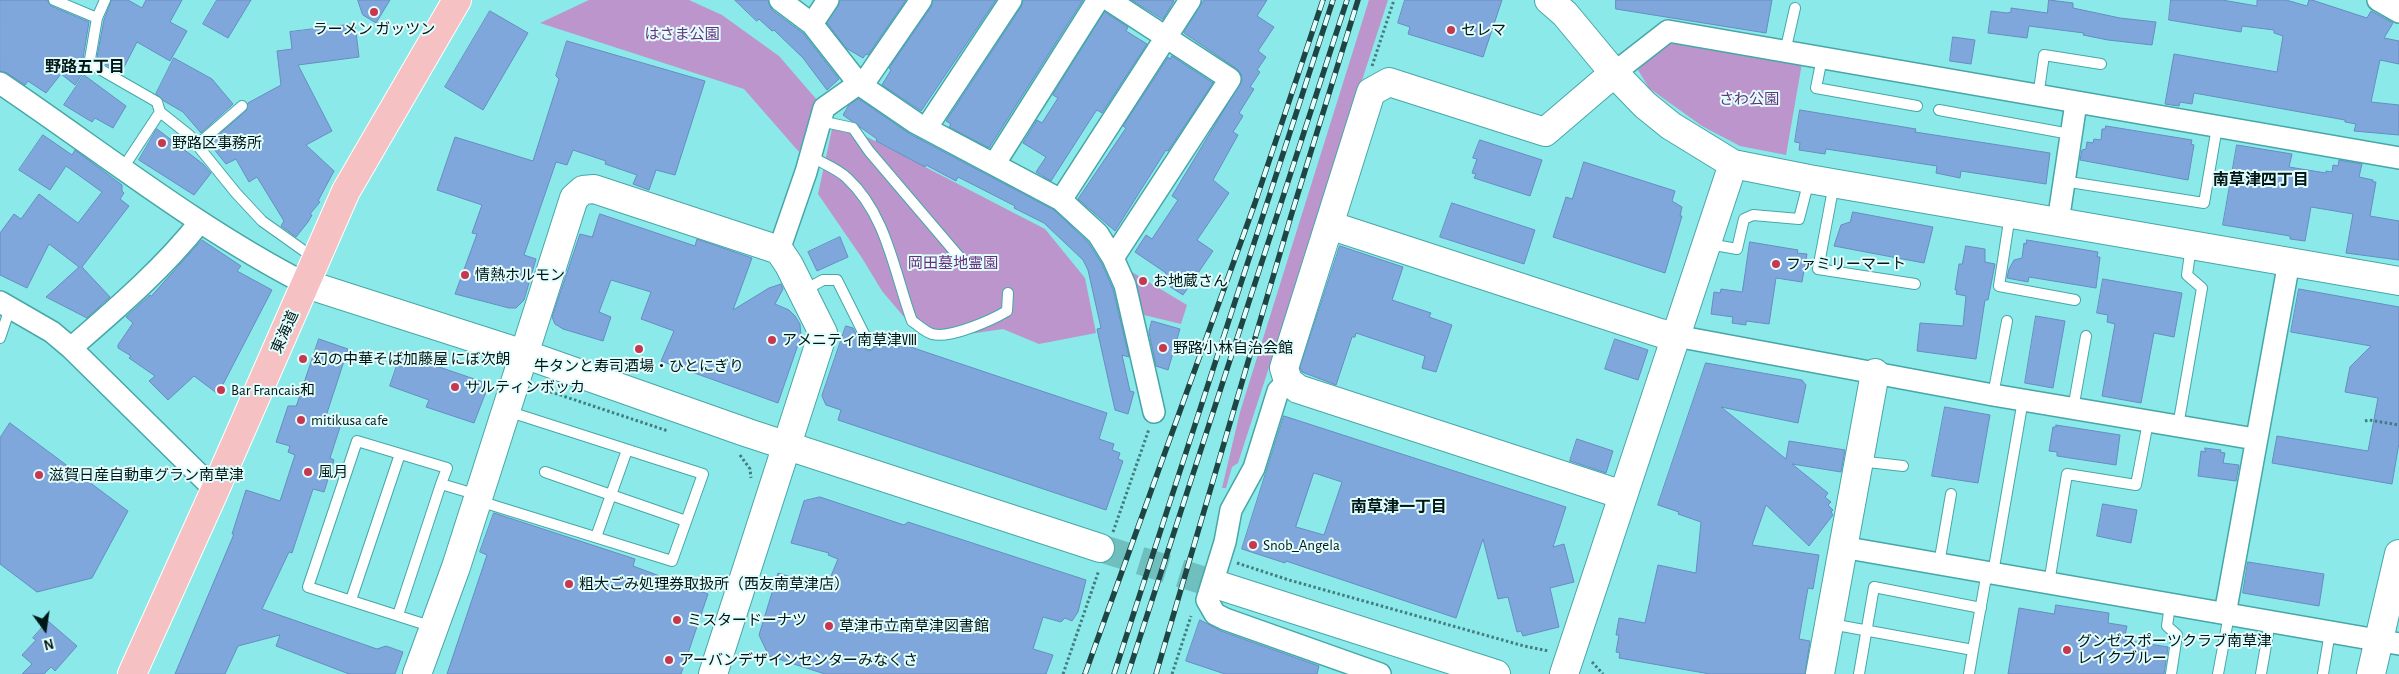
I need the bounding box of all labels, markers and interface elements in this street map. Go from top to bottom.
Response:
marker: ラーメン ガッツン [368,6,380,18]
place label: ラーメン ガッツン [313,20,435,38]
place label: セレマ [1461,21,1506,39]
marker: セレマ [1445,24,1457,36]
park label: はさま公園 [645,25,719,43]
district label: 野路五丁目 [45,57,125,77]
park label: さわ公園 [1719,90,1779,108]
place label: 野路区事務所 [172,134,262,152]
marker: 野路区事務所 [156,137,168,149]
district label: 南草津四丁目 [2213,170,2309,190]
park label: 岡田墓地霊園 [908,254,998,272]
place label: ファミリーマート [1786,255,1906,273]
marker: ファミリーマート [1770,258,1782,270]
place label: 情熱ホルモン [475,266,565,284]
marker: 情熱ホルモン [459,269,471,281]
place label: お地蔵さん [1153,272,1228,290]
marker: お地蔵さん [1137,275,1149,287]
street label: 東海道 [268,308,302,356]
place label: アメニティ南草津Ⅷ [782,331,917,349]
marker: アメニティ南草津Ⅷ [766,334,778,346]
place label: 野路小林自治会館 [1173,339,1293,357]
marker: 野路小林自治会館 [1157,342,1169,354]
marker: 牛タンと寿司酒場・ひとにぎり [633,343,645,355]
place label: 幻の中華そば加藤屋 にぼ次朗 [313,350,510,368]
marker: 幻の中華そば加藤屋 にぼ次朗 [297,353,309,365]
place label: 牛タンと寿司酒場・ひとにぎり [534,357,744,375]
place label: サルティンボッカ [465,378,585,396]
place label: Bar Francais和 [231,381,315,399]
marker: サルティンボッカ [449,381,461,393]
marker: Bar Francais和 [215,384,227,396]
place label: mitikusa cafe [311,411,388,429]
marker: mitikusa cafe [295,414,307,426]
place label: 風月 [318,463,348,481]
place label: 滋賀日産自動車グラン南草津 [49,466,244,484]
marker: 風月 [302,466,314,478]
marker: 滋賀日産自動車グラン南草津 [33,469,45,481]
district label: 南草津一丁目 [1351,497,1447,517]
place label: Snob_Angela [1263,536,1340,554]
marker: Snob_Angela [1247,539,1259,551]
place label: 粗大ごみ処理券取扱所（西友南草津店） [579,575,849,593]
marker: 粗大ごみ処理券取扱所（西友南草津店） [563,578,575,590]
north arrow [20,604,70,654]
place label: ミスタードーナツ [687,611,807,629]
marker: ミスタードーナツ [671,614,683,626]
place label: 草津市立南草津図書館 [839,617,989,635]
marker: 草津市立南草津図書館 [823,620,835,632]
place label: グンゼスポーツクラブ南草津 レイクブルー [2077,632,2272,667]
text: N [42,636,55,652]
marker: グンゼスポーツクラブ南草津 レイクブルー [2061,644,2073,656]
place label: アーバンデザインセンターみなくさ [679,651,918,669]
marker: アーバンデザインセンターみなくさ [663,654,675,666]

